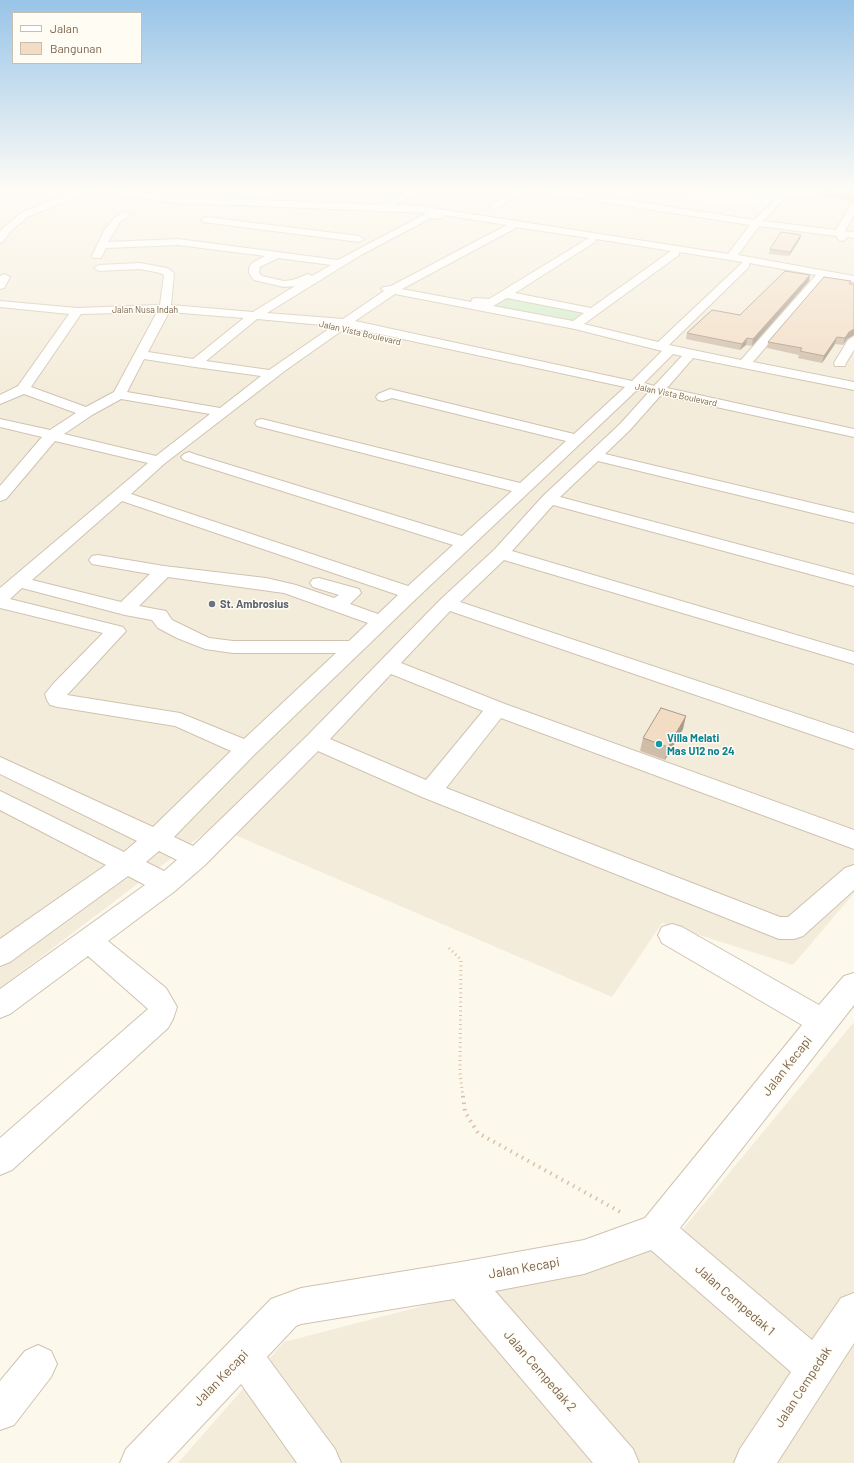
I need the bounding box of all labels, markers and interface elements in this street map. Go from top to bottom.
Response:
legend [12,12,142,64]
text: Jalan [50,21,78,35]
text: Bangunan [50,41,102,55]
street label: Jalan Nusa Indah [112,305,178,315]
street label: Jalan Vista Boulevard [318,318,402,348]
street label: Jalan Vista Boulevard [634,381,718,409]
place label: St. Ambrosius [220,597,289,611]
marker: St. Ambrosius [207,599,217,609]
place label: Villa Melati Mas U12 no 24 [667,731,735,757]
marker: Villa Melati Mas U12 no 24 [654,739,664,749]
street label: Jalan Kecapi [759,1033,815,1099]
street label: Jalan Kecapi [487,1254,561,1282]
street label: Jalan Cempedak 1 [692,1261,778,1339]
street label: Jalan Cempedak 2 [500,1327,580,1415]
street label: Jalan Cempedak [771,1344,835,1430]
street label: Jalan Kecapi [190,1347,252,1409]

